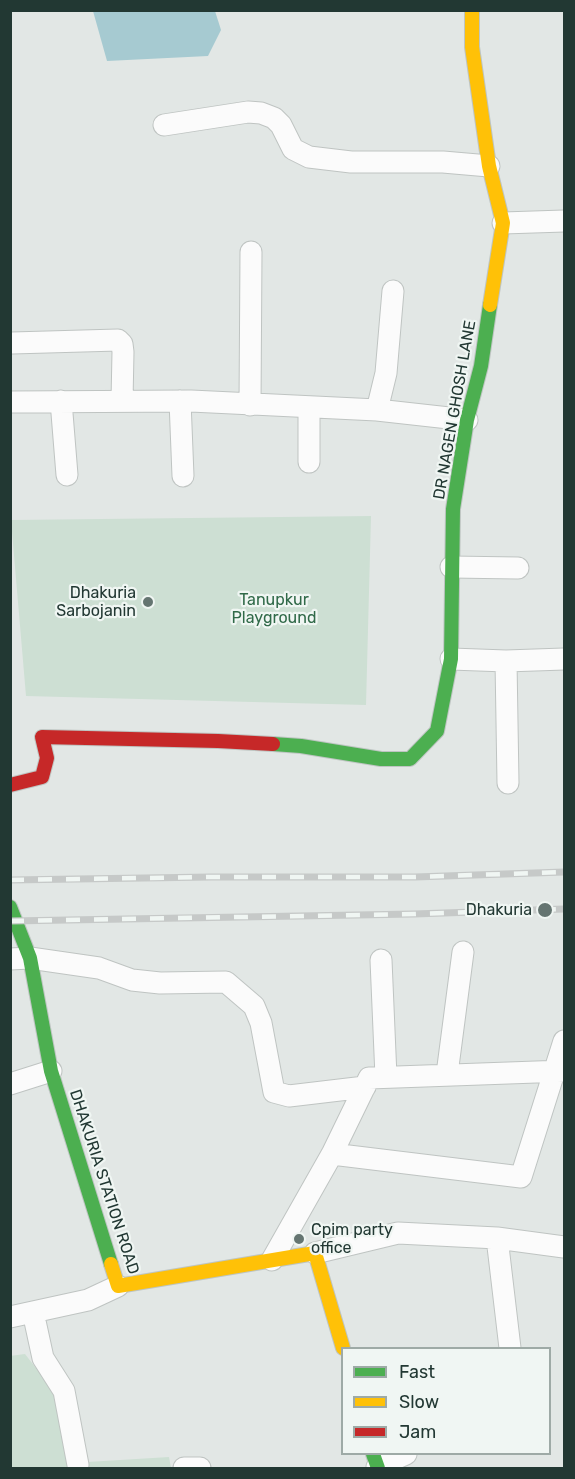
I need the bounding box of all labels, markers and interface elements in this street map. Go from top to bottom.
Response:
street label: DR NAGEN GHOSH LANE [430,319,480,501]
place label: Dhakuria Sarbojanin [56,583,136,621]
park label: Tanupkur Playground [232,590,316,628]
marker: Dhakuria Sarbojanin [141,595,155,609]
place label: Dhakuria [466,900,532,920]
marker: Dhakuria [536,901,554,919]
street label: DHAKURIA STATION ROAD [65,1087,143,1277]
place label: Cpim party office [311,1220,393,1258]
marker: Cpim party office [292,1232,306,1246]
legend [341,1347,551,1455]
text: Fast [399,1361,435,1383]
text: Slow [399,1391,439,1413]
text: Jam [399,1421,436,1443]

